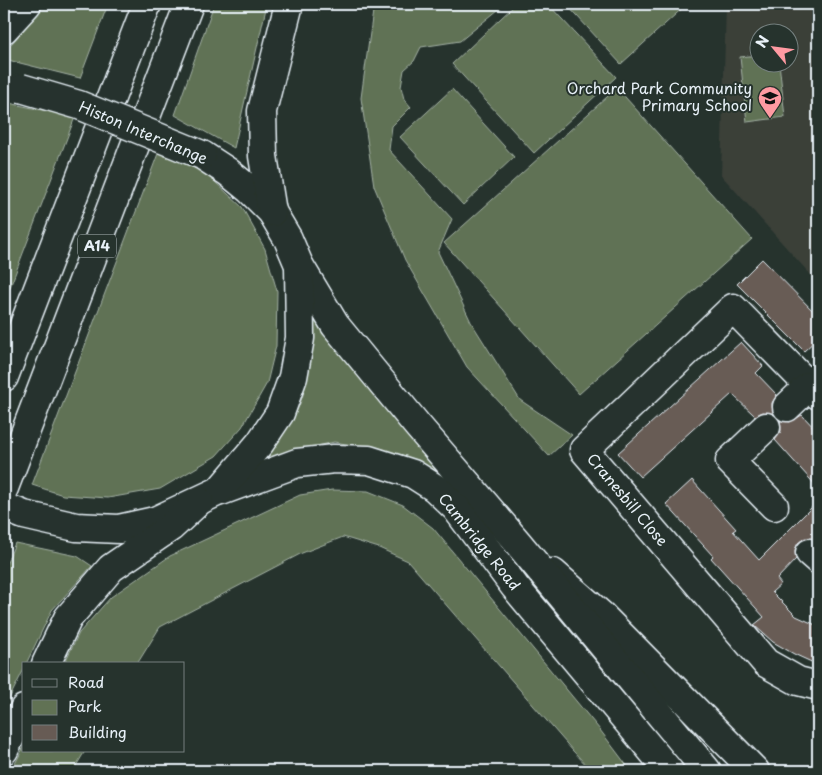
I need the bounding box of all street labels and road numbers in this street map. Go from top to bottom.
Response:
street label: Histon Interchange [76,94,212,169]
road number: A14 [78,235,116,258]
street label: Cranesbill Close [582,447,674,551]
street label: Cambridge Road [434,487,527,595]

